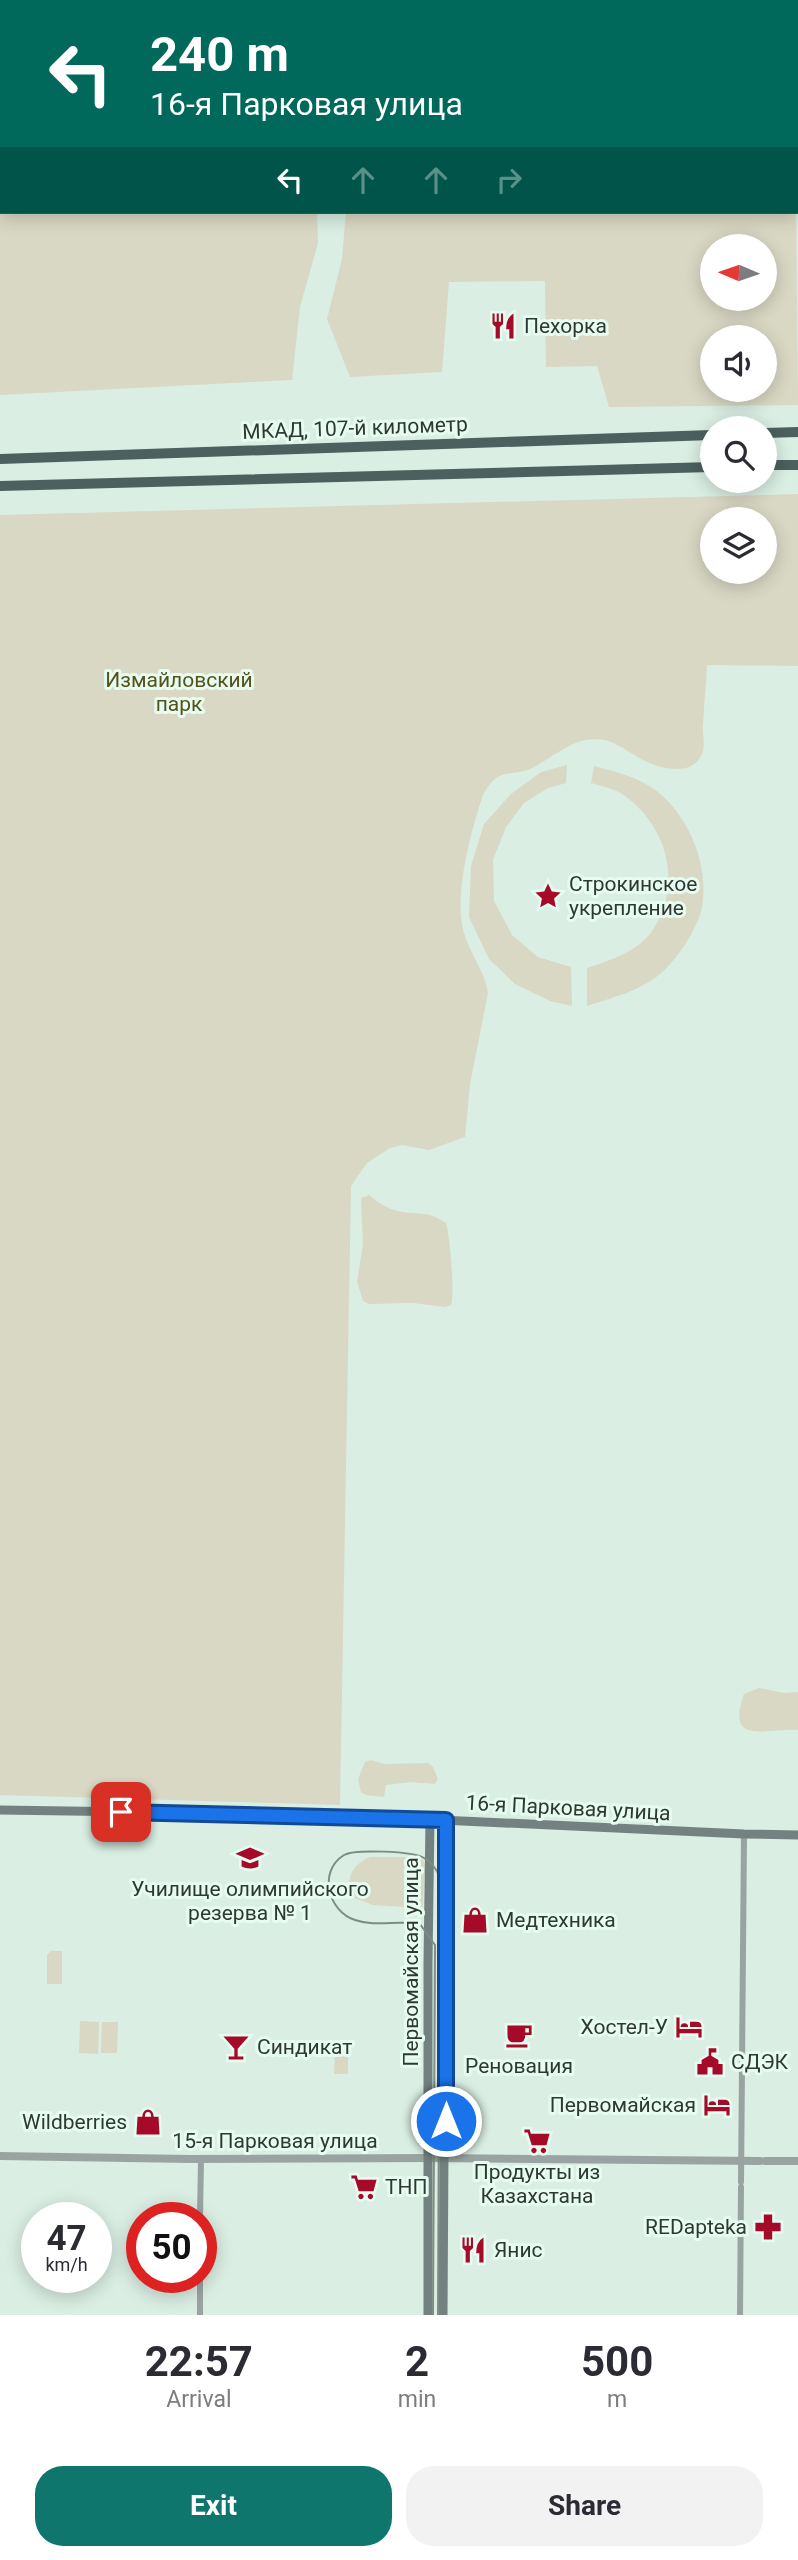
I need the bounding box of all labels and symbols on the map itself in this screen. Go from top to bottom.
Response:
north arrow [700,234,777,312]
restaurant icon: Пехорка [488,311,518,341]
place label: Пехорка [524,314,607,338]
street label: МКАД, 107-й километр [242,412,468,444]
park label: Измайловский парк [105,668,253,716]
place label: Строкинское укрепление [569,872,697,920]
place icon: Строкинское укрепление [533,881,563,911]
pin [91,1782,151,1842]
street label: 16-я Парковая улица [465,1791,671,1825]
school or university icon: Училище олимпийского резерва № 1 [235,1843,265,1873]
street label: Первомайская улица [399,1857,423,2067]
place label: Училище олимпийского резерва № 1 [131,1877,369,1925]
shop icon: Медтехника [460,1905,490,1935]
place label: Медтехника [496,1908,616,1932]
hotel icon: Хостел-У [674,2012,704,2042]
place label: Хостел-У [581,2015,668,2039]
cafe icon: Реновация [504,2020,534,2050]
bar icon: Синдикат [221,2032,251,2062]
place label: Синдикат [257,2035,352,2059]
public building icon: СДЭК [695,2047,725,2077]
place label: СДЭК [731,2050,789,2074]
place label: Реновация [465,2054,573,2078]
position arrow [409,2084,483,2158]
hotel icon: Первомайская [702,2090,732,2120]
place label: Первомайская [550,2093,696,2117]
shop icon: Wildberries [133,2107,163,2137]
place label: Wildberries [22,2110,127,2134]
supermarket icon: Продукты из Казахстана [522,2126,552,2156]
street label: 15-я Парковая улица [172,2129,378,2153]
place label: Продукты из Казахстана [474,2160,600,2208]
supermarket icon: ТНП [349,2172,379,2202]
place label: ТНП [385,2175,428,2199]
speed limit sign: 50 [126,2202,217,2293]
pharmacy icon: REDapteka [753,2212,783,2242]
place label: REDapteka [645,2215,747,2239]
restaurant icon: Янис [458,2235,488,2265]
place label: Янис [494,2238,543,2262]

